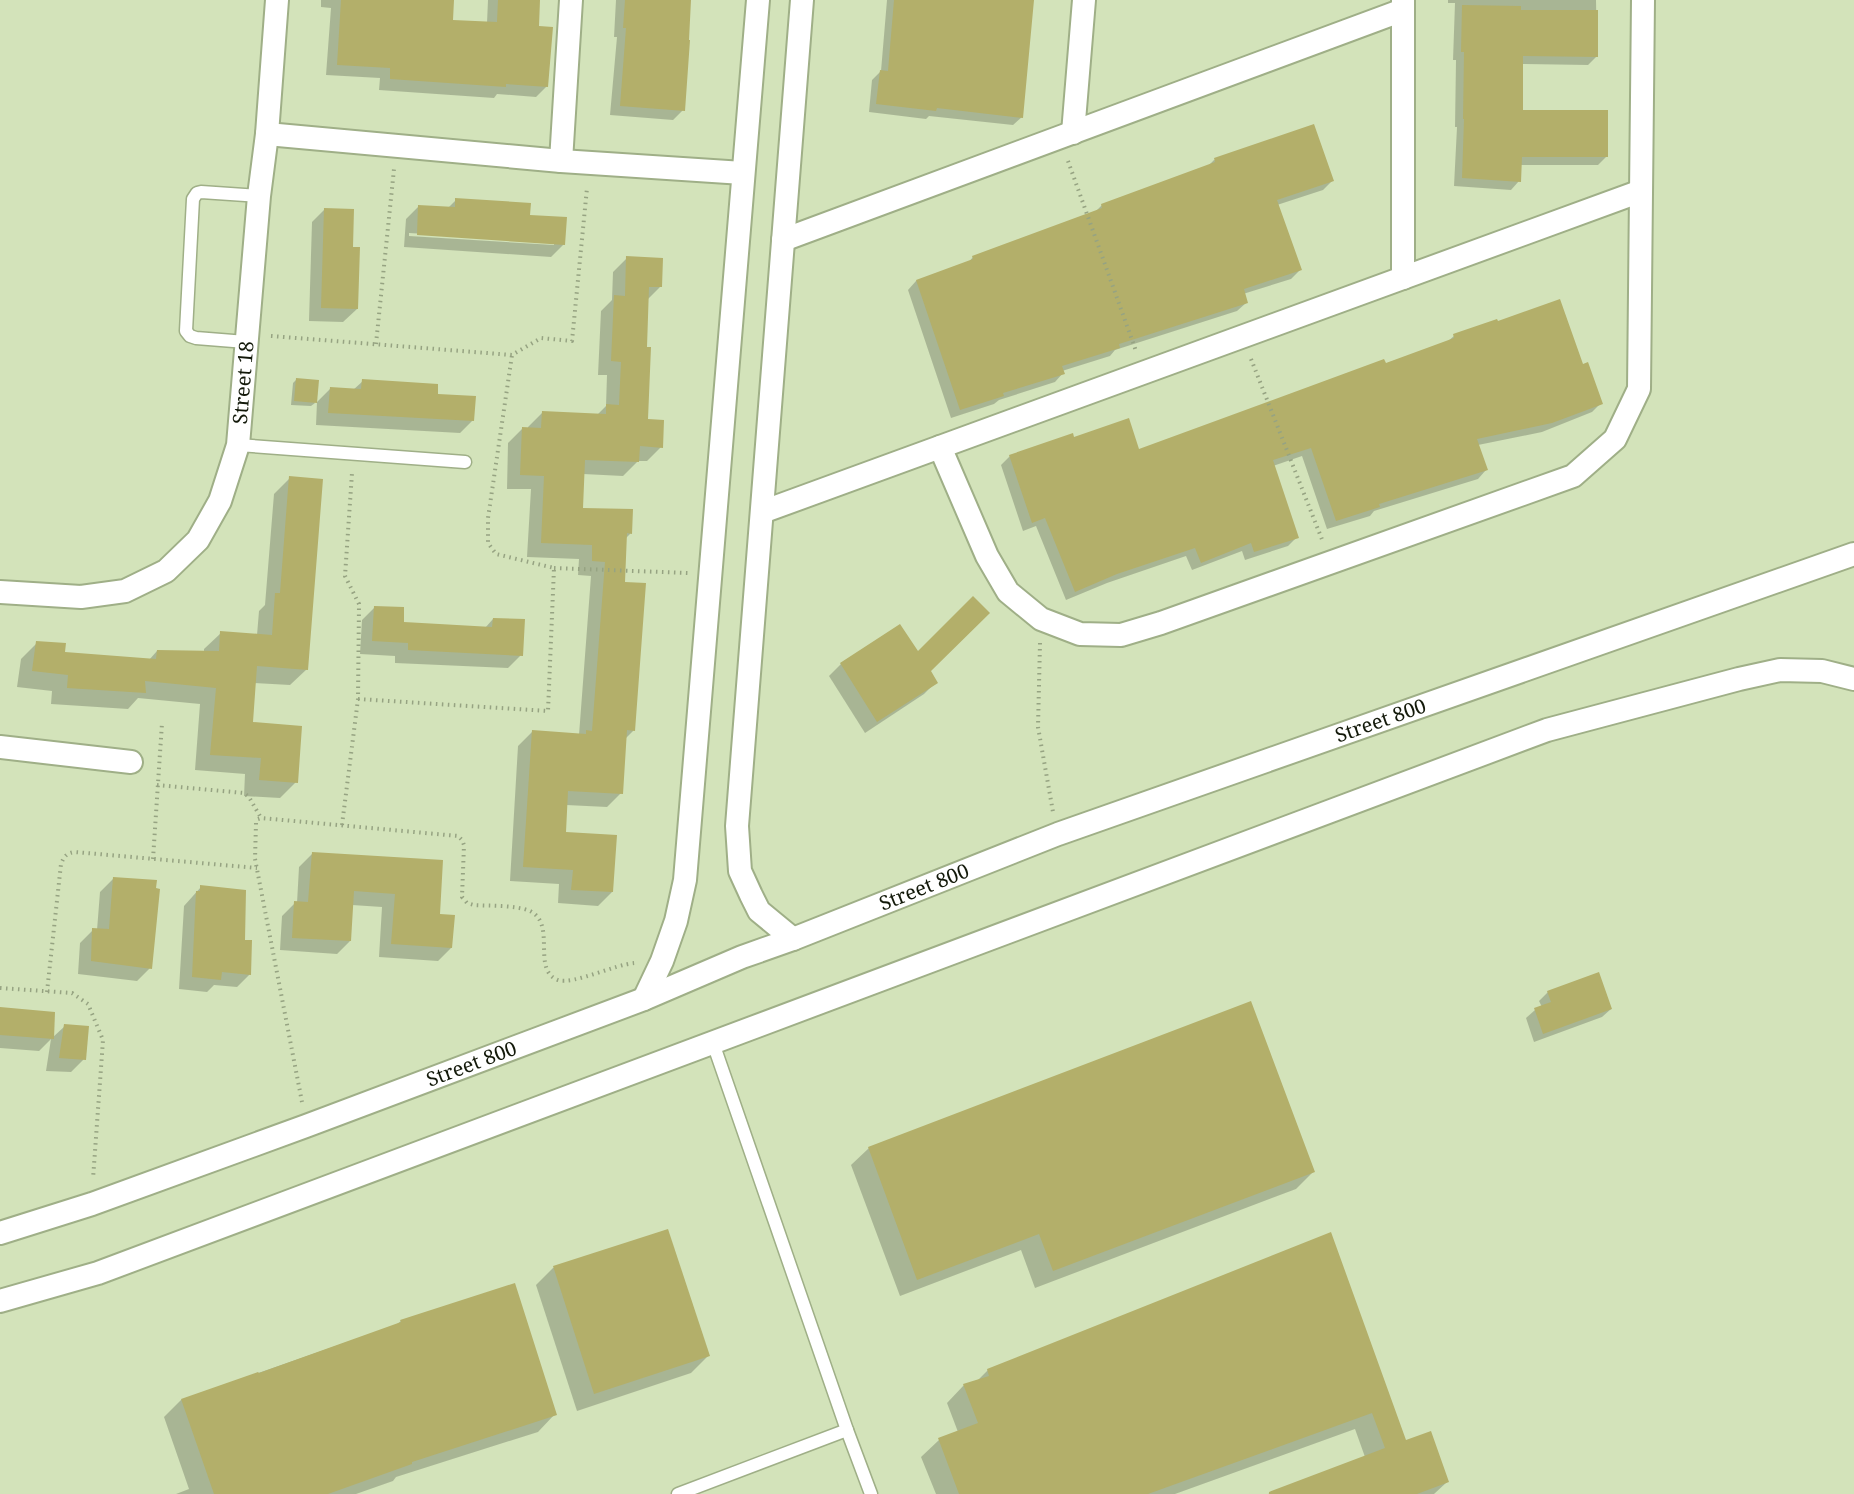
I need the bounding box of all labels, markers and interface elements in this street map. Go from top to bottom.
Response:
street label: Street 18 [226,340,260,425]
street label: Street 800 [1331,692,1429,748]
street label: Street 800 [875,857,973,917]
street label: Street 800 [422,1034,520,1093]

